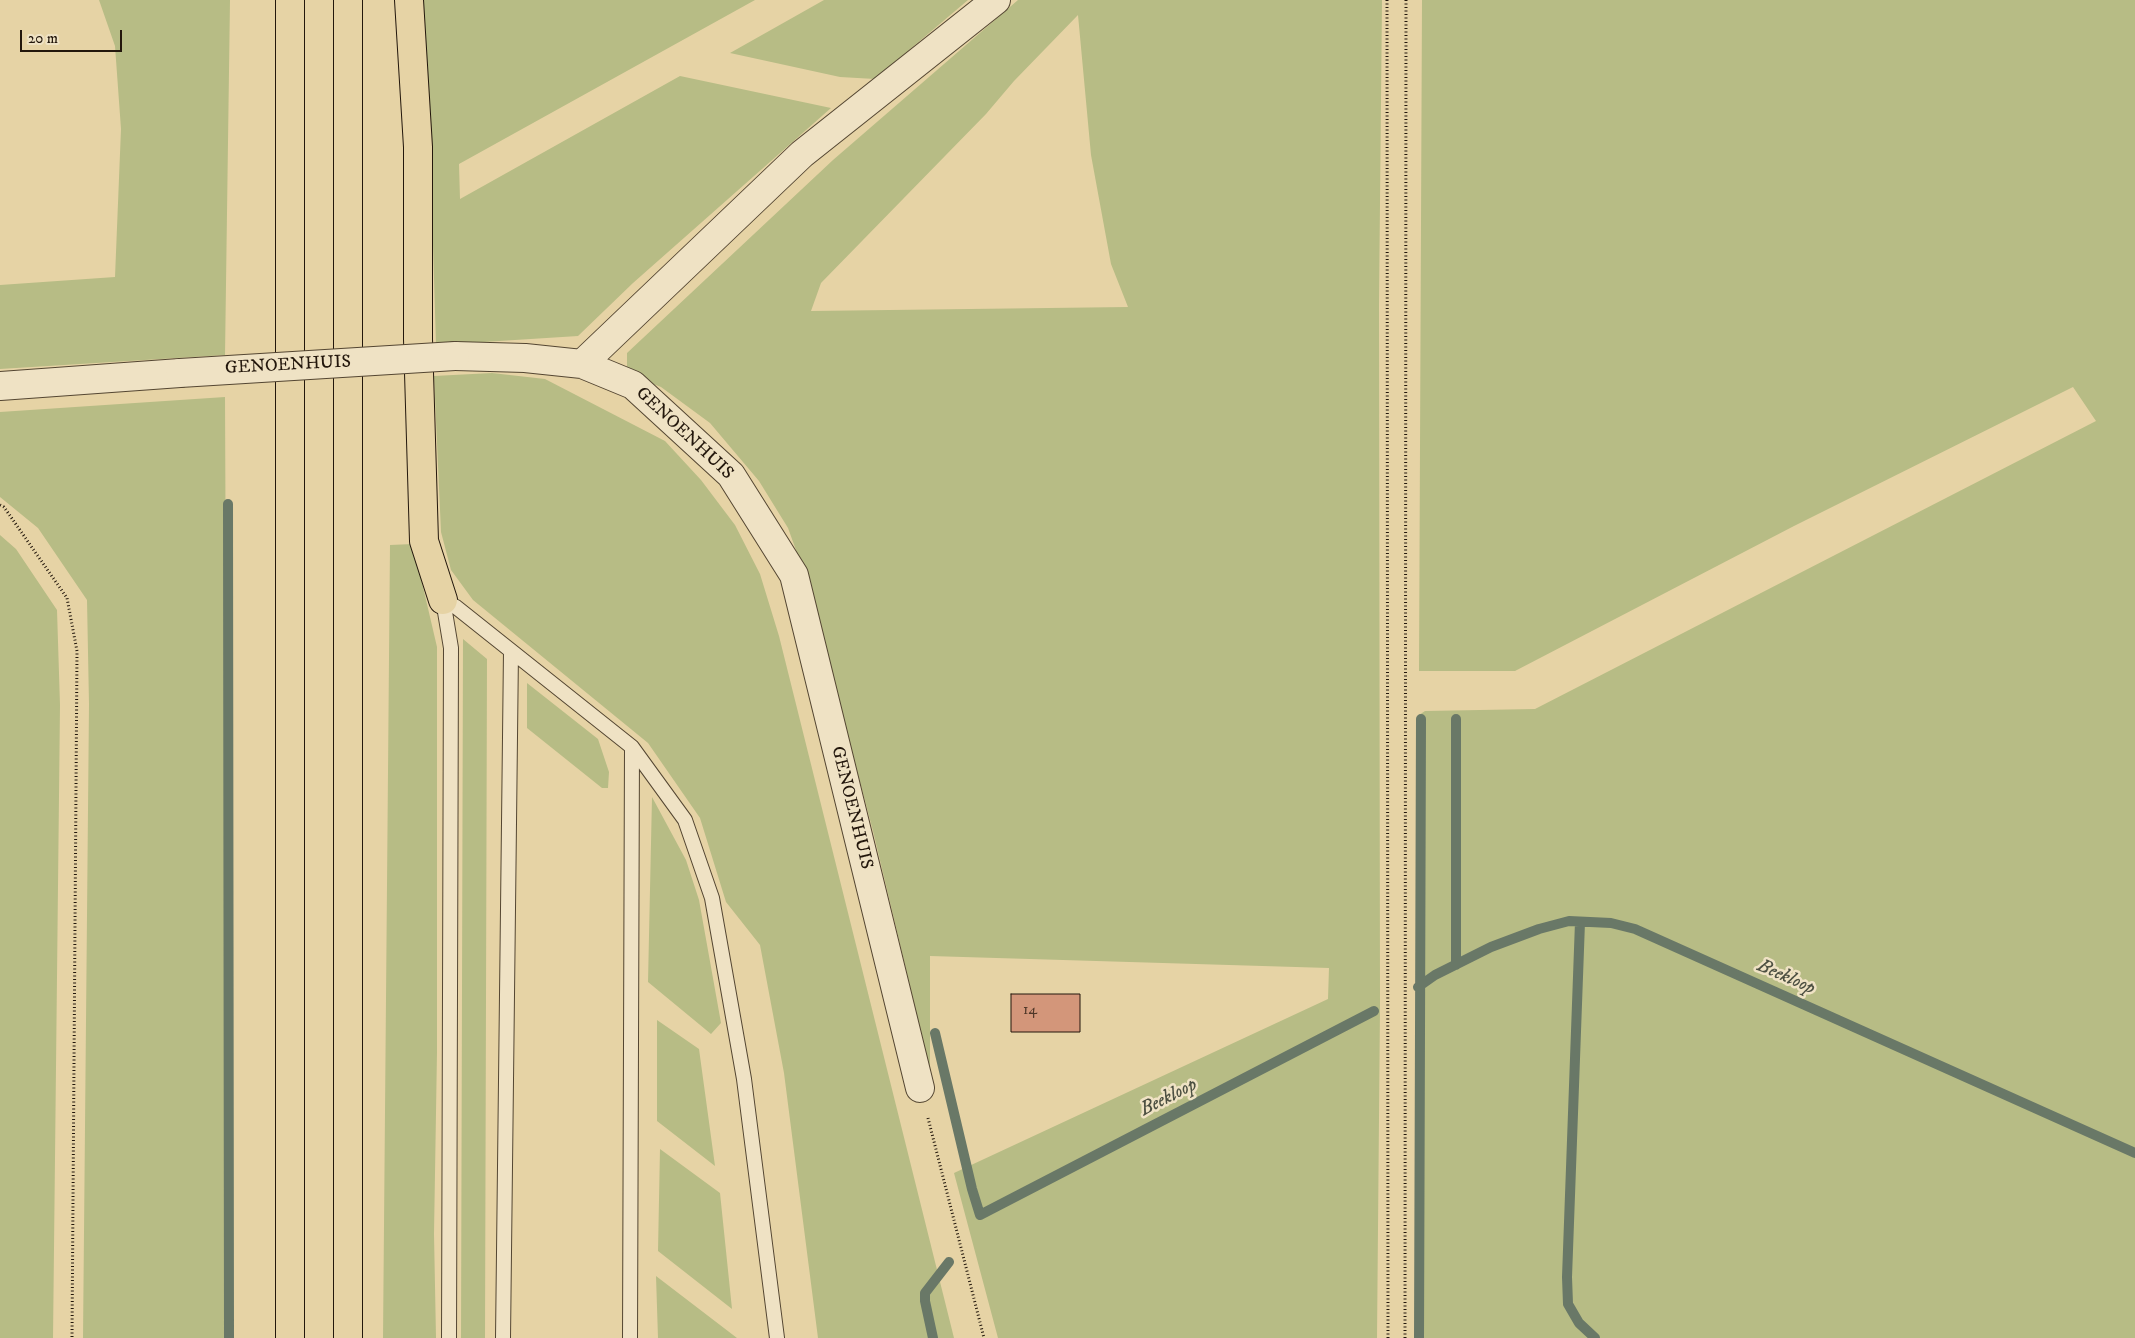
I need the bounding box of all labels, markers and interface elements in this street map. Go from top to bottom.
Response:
scale bar [22,20,125,52]
text: 20 m [28,29,58,48]
street label: GENOENHUIS [225,352,351,380]
street label: GENOENHUIS [631,383,737,485]
street label: GENOENHUIS [825,744,877,872]
water label: Beekloop [1754,955,1818,1001]
house number: 14 [1023,1002,1037,1020]
water label: Beekloop [1137,1074,1201,1122]

